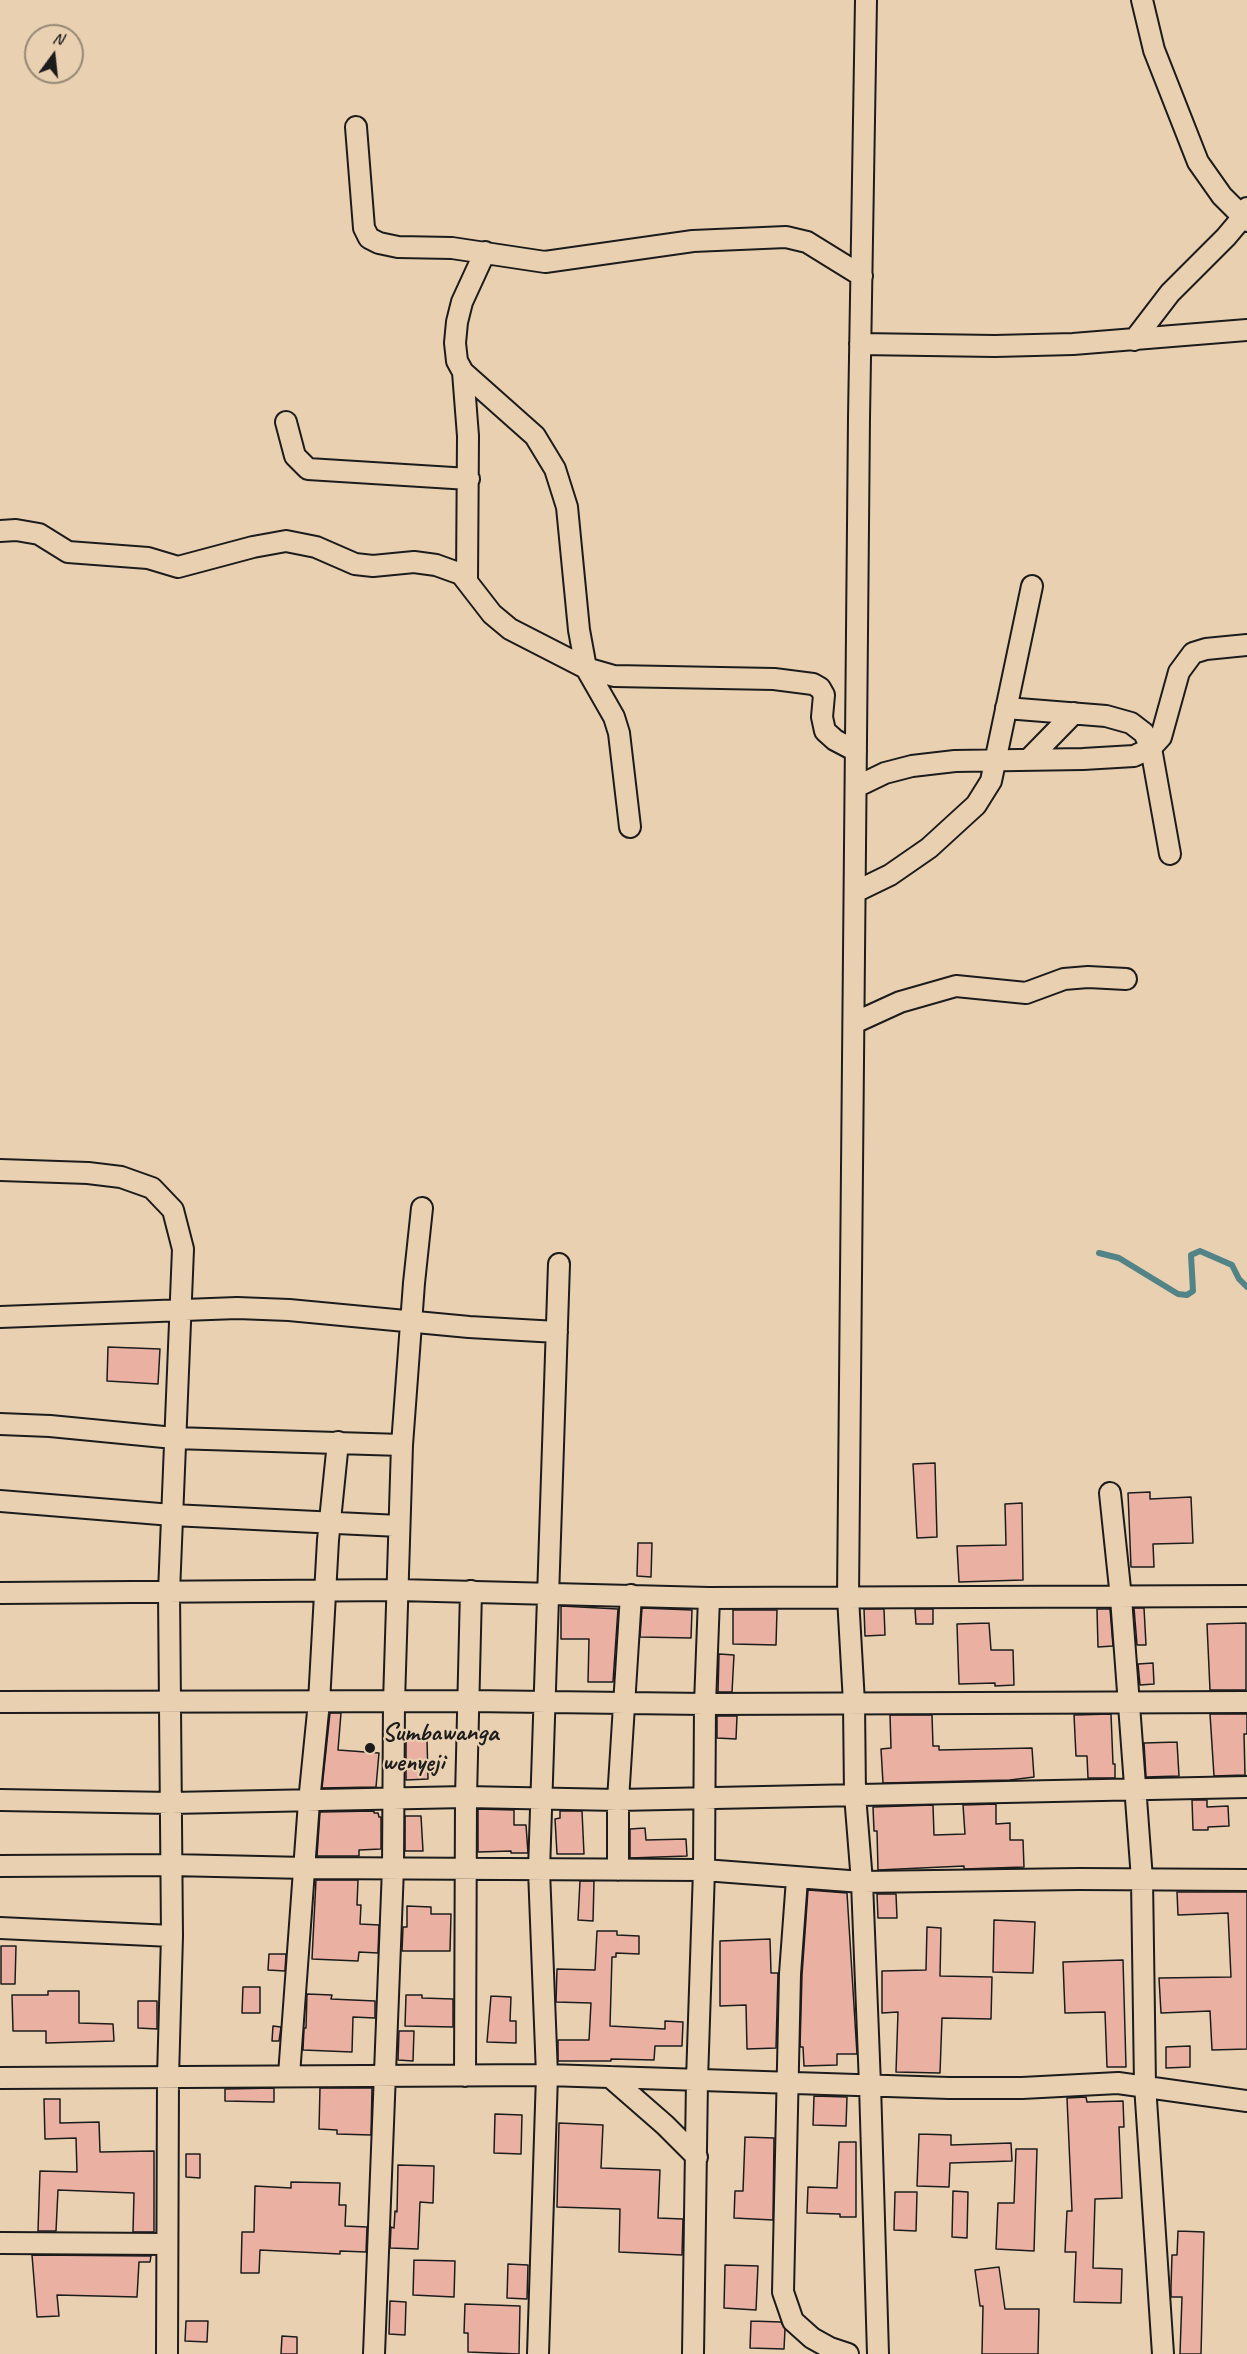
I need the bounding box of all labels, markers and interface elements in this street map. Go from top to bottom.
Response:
north arrow [24,24,84,84]
text: N [51,28,66,49]
place label: Sumbawanga wenyeji [382,1717,498,1778]
marker: Sumbawanga wenyeji [363,1741,377,1755]

